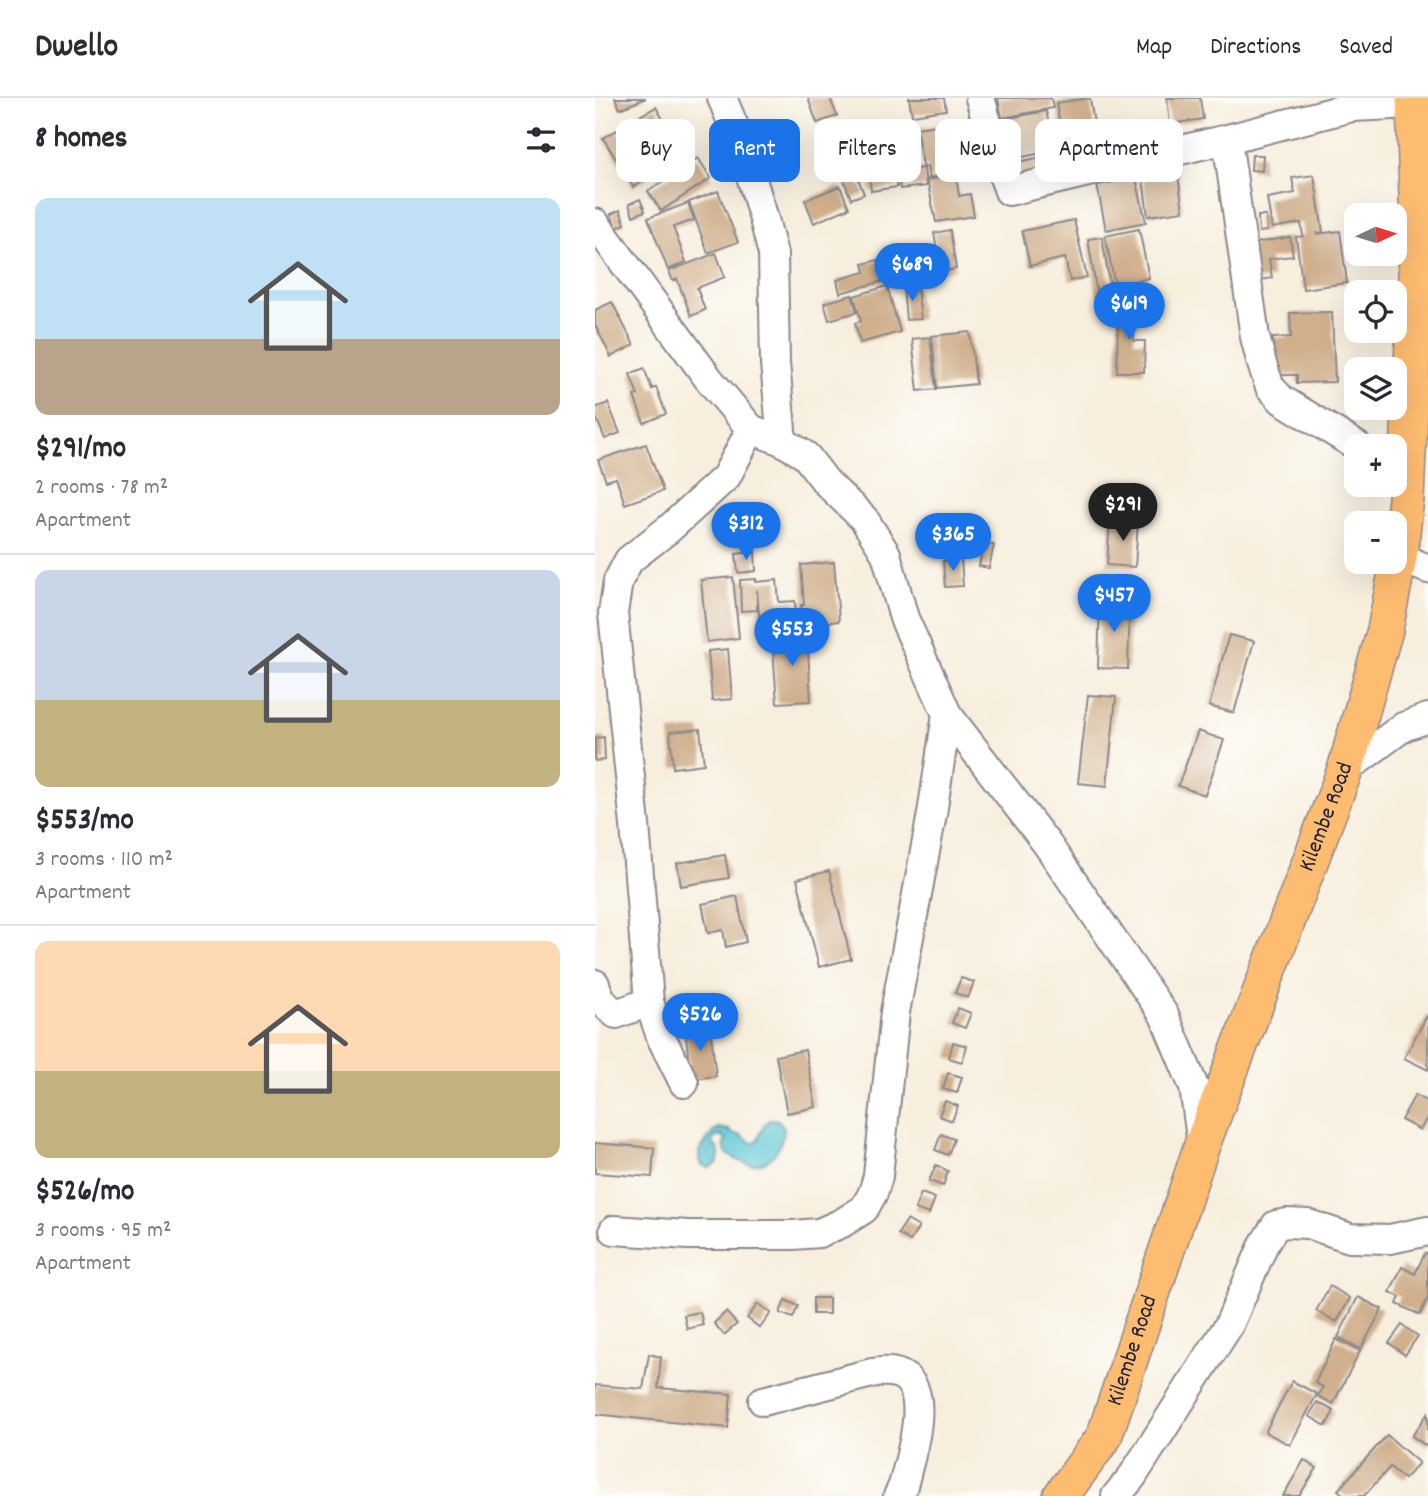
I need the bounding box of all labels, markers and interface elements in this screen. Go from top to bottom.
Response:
text: Dwello [35,25,118,72]
text: Map [1136,31,1172,65]
text: Directions [1210,31,1301,65]
text: Saved [1339,31,1393,65]
text: 8 homes [35,119,127,162]
chip: Buy [616,119,695,182]
chip: Rent [709,119,800,182]
chip: Filters [814,119,921,182]
chip: New [935,119,1021,182]
chip: Apartment [1035,119,1183,182]
icon: filters [522,121,560,159]
north arrow [1344,203,1407,266]
map controls [1344,203,1407,574]
icon: home [235,243,361,369]
pin: $689 [871,244,953,303]
text: $689 [891,249,933,282]
button: locate [1344,280,1407,343]
pin: $619 [1088,282,1170,342]
text: $619 [1110,288,1148,321]
button: layers [1344,357,1407,420]
text: $291/mo [35,429,126,472]
button: + [1344,434,1407,497]
text: 2 rooms · 78 m² [35,472,168,505]
pin: $291 [1082,484,1164,543]
text: $291 [1104,489,1142,522]
pin: $312 [705,503,787,562]
text: Apartment [35,505,131,538]
text: $312 [728,508,764,541]
button: − [1344,511,1407,574]
pin: $365 [912,514,994,573]
text: $365 [931,519,975,552]
pin: $457 [1073,574,1155,634]
text: $457 [1094,580,1134,613]
pin: $553 [751,608,833,668]
text: $553 [770,614,814,647]
icon: home [235,615,361,741]
street label: Kilembe Road [1291,759,1363,877]
text: $553/mo [35,801,134,844]
text: 3 rooms · 110 m² [35,844,173,877]
text: Apartment [35,877,131,910]
icon: home [235,986,361,1112]
pin: $526 [659,993,741,1053]
text: $526 [678,999,722,1032]
text: $526/mo [35,1172,134,1215]
text: 3 rooms · 95 m² [35,1215,171,1248]
text: Apartment [35,1248,131,1281]
street label: Kilembe Road [1099,1291,1167,1410]

